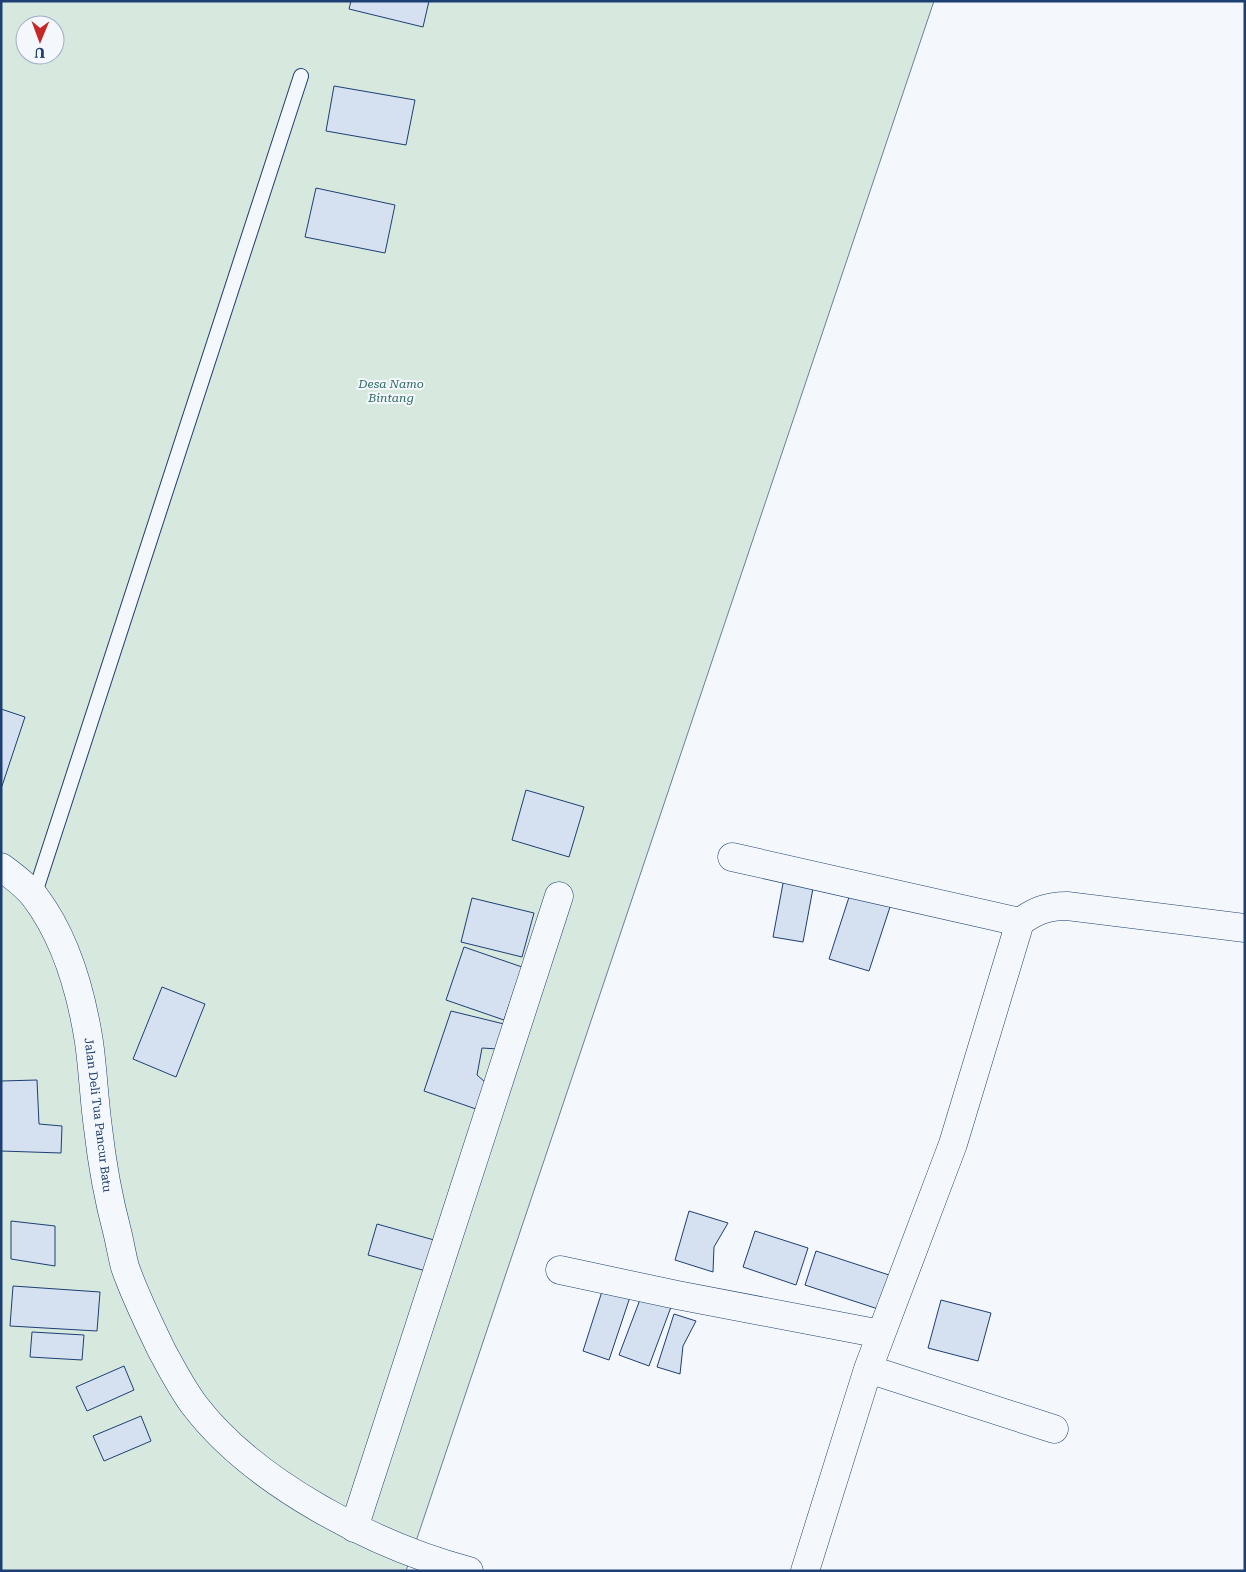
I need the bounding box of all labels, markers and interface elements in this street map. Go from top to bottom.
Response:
north arrow [15,15,65,65]
text: U [34,45,45,61]
park label: Desa Namo Bintang [357,377,424,405]
street label: Jalan Deli Tua Pancur Batu [82,1037,114,1193]

